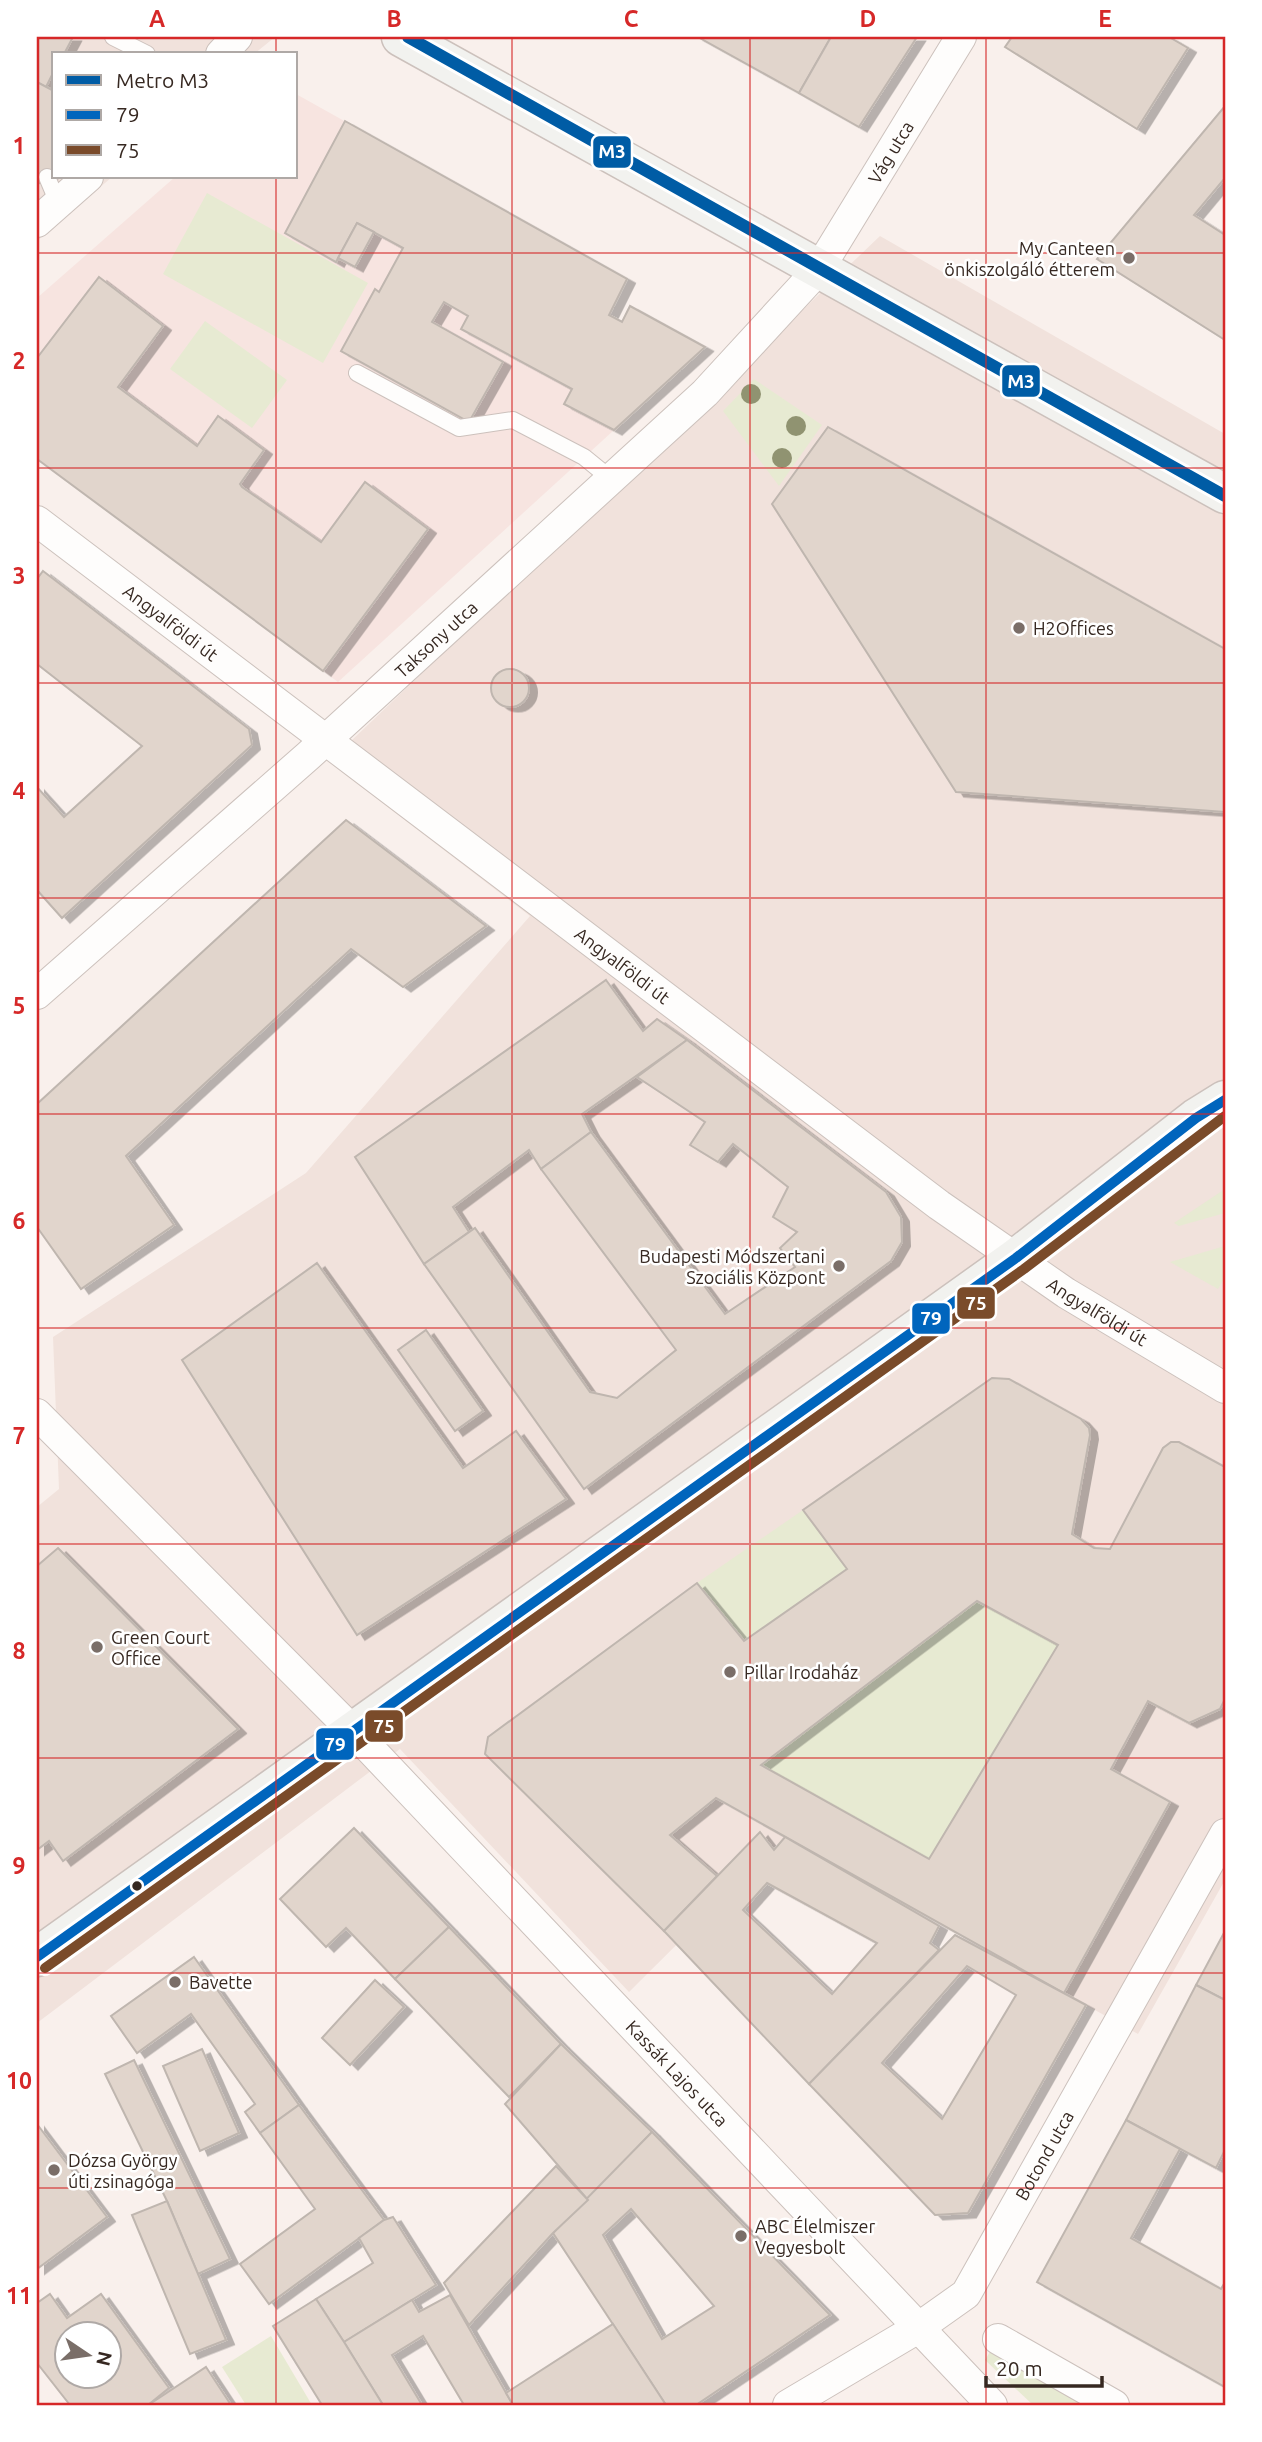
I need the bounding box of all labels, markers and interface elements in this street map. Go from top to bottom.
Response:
text: A [149,6,165,31]
text: B [386,6,402,31]
text: C [624,6,639,31]
text: D [860,6,876,31]
text: E [1098,6,1112,31]
legend [52,52,298,178]
text: Metro M3 [116,68,209,92]
text: 79 [116,102,140,126]
street label: Vág utca [864,117,917,187]
text: 1 [13,133,25,158]
line badge: M3 [592,135,632,169]
text: 75 [116,138,140,162]
text: M3 [598,140,626,162]
place label: My Canteen önkiszolgáló étterem [944,238,1115,279]
marker: My Canteen önkiszolgáló étterem [1121,250,1137,266]
text: 2 [13,348,25,373]
line badge: M3 [1001,364,1041,398]
text: M3 [1007,370,1035,392]
text: 3 [13,563,25,588]
street label: Angyalföldi út [120,580,222,665]
street label: Taksony utca [391,597,481,681]
place label: H2Offices [1033,618,1114,638]
marker: H2Offices [1011,620,1027,636]
text: 4 [13,778,26,803]
street label: Angyalföldi út [571,923,674,1007]
text: 5 [13,993,25,1018]
text: 6 [13,1208,26,1233]
place label: Budapesti Módszertani Szociális Központ [639,1246,825,1287]
marker: Budapesti Módszertani Szociális Központ [831,1258,847,1274]
street label: Angyalföldi út [1044,1273,1151,1349]
line badge: 75 [956,1286,996,1320]
text: 75 [965,1292,987,1314]
line badge: 79 [911,1302,951,1335]
text: 79 [920,1307,942,1329]
text: 7 [13,1423,25,1448]
place label: Green Court Office [111,1627,210,1668]
text: 8 [13,1638,25,1663]
marker: Green Court Office [89,1639,105,1655]
place label: Pillar Irodaház [744,1662,858,1682]
marker: Pillar Irodaház [722,1664,738,1680]
line badge: 75 [364,1709,404,1743]
text: 75 [373,1715,395,1737]
line badge: 79 [315,1727,355,1761]
text: 79 [324,1733,346,1755]
text: 9 [13,1853,25,1878]
unlabelled marker [130,1879,144,1893]
place label: Bavette [189,1972,252,1992]
marker: Bavette [167,1974,183,1990]
street label: Kassák Lajos utca [622,2016,732,2130]
text: 10 [6,2068,32,2093]
street label: Botond utca [1011,2107,1077,2204]
place label: Dózsa György úti zsinagóga [68,2150,178,2191]
marker: Dózsa György úti zsinagóga [46,2162,62,2178]
place label: ABC Élelmiszer Vegyesbolt [755,2215,876,2257]
marker: ABC Élelmiszer Vegyesbolt [733,2228,749,2244]
text: 11 [6,2283,32,2308]
north arrow [52,2320,122,2390]
scale bar [986,2344,1101,2388]
text: N [92,2349,117,2368]
text: 20 m [996,2356,1043,2380]

